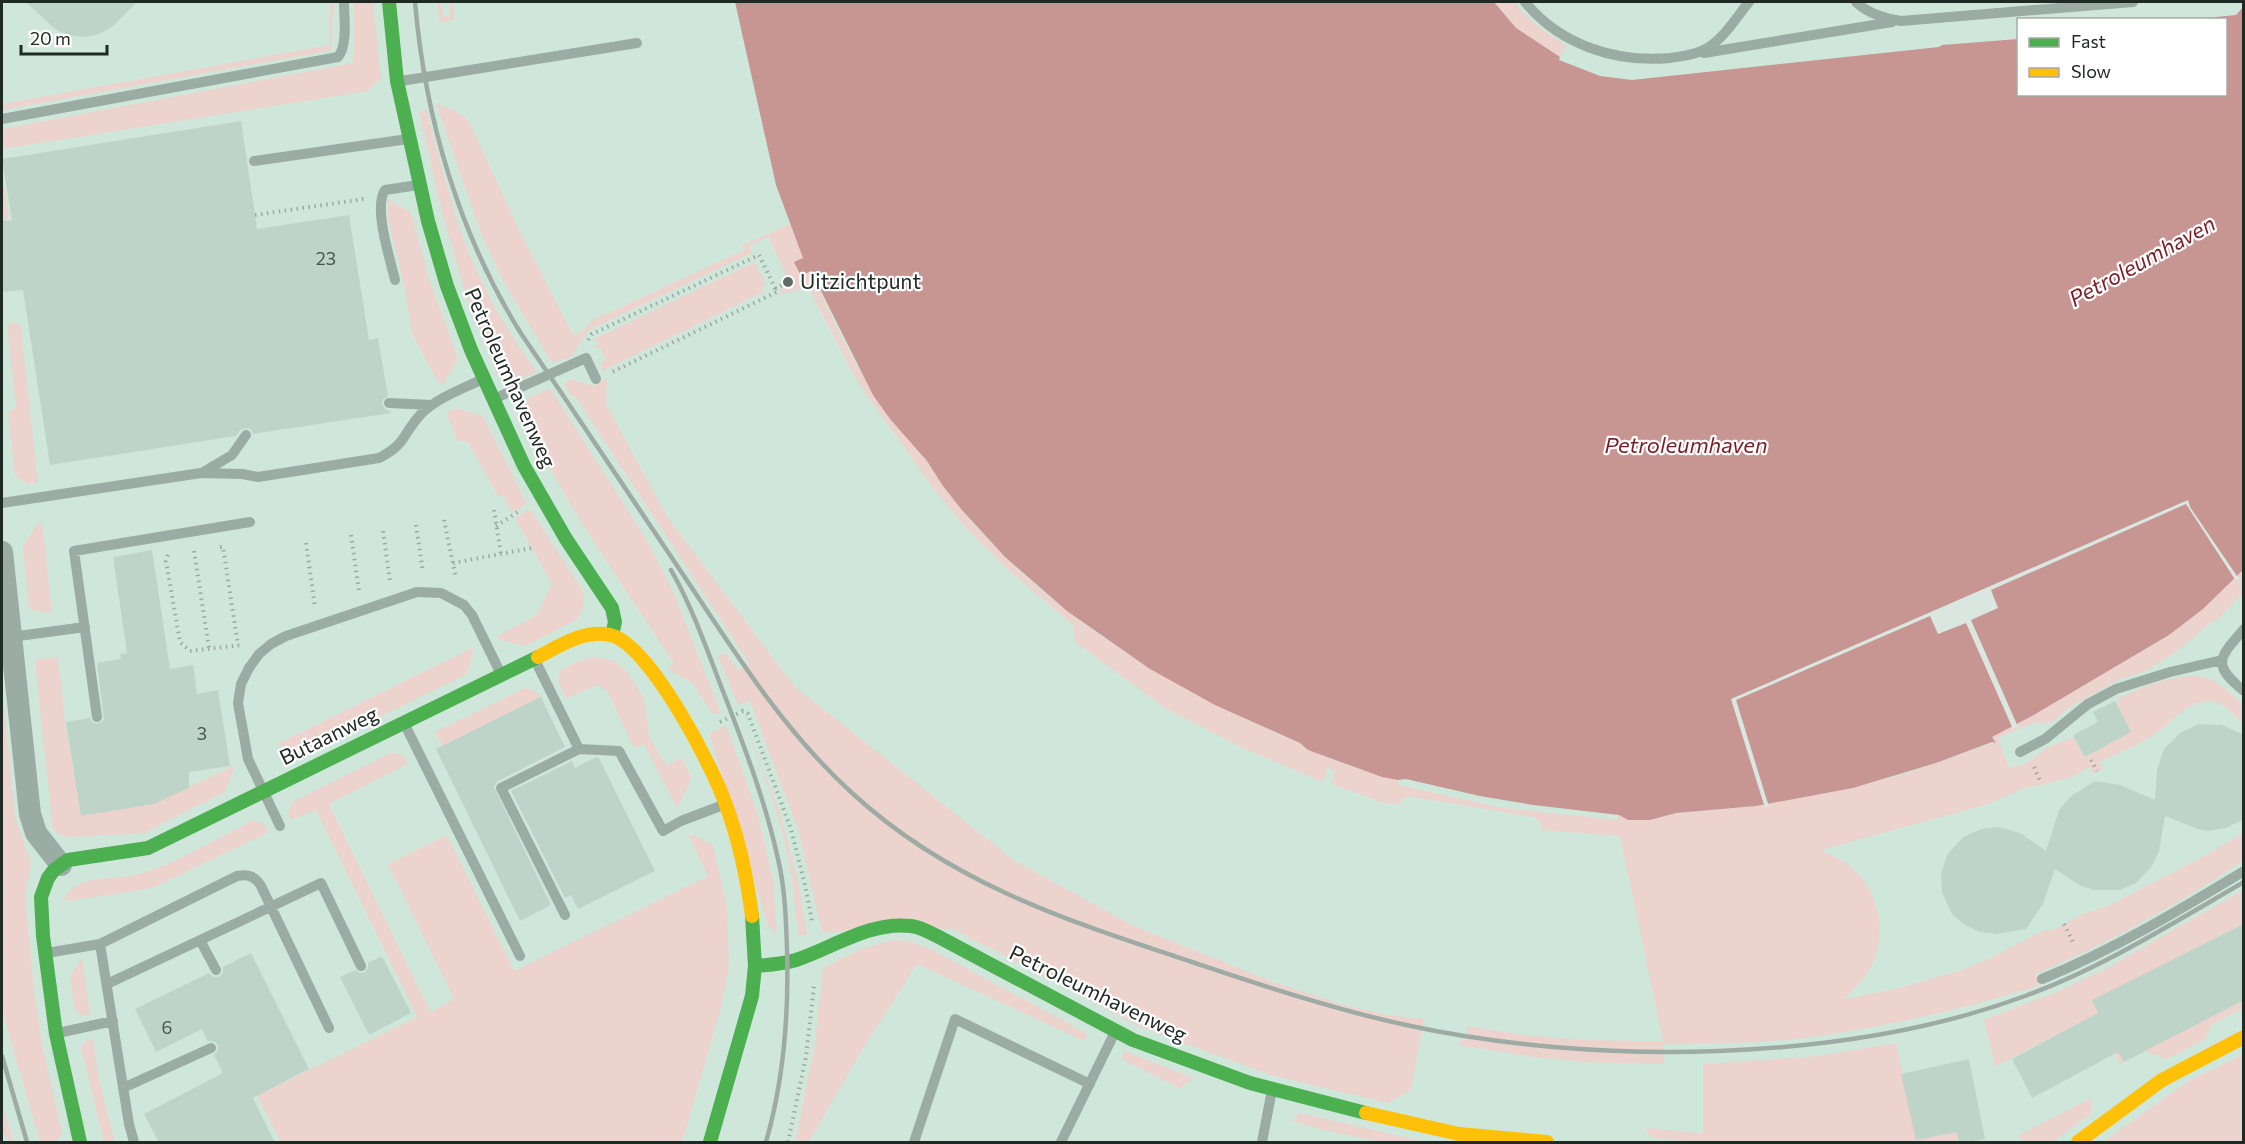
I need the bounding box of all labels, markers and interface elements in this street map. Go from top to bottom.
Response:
scale bar [21,18,106,56]
legend [2017,18,2227,96]
text: 20 m [30,27,71,49]
text: Fast [2071,30,2106,52]
text: Slow [2071,60,2111,82]
water label: Petroleumhaven [2064,209,2220,312]
house number: 23 [316,247,336,269]
place label: Uitzichtpunt [800,268,921,293]
marker: Uitzichtpunt [781,275,795,289]
street label: Petroleumhavenweg [460,284,562,471]
water label: Petroleumhaven [1604,431,1768,458]
street label: Butaanweg [275,700,382,769]
house number: 3 [197,722,207,744]
street label: Petroleumhavenweg [1006,939,1191,1046]
house number: 6 [162,1016,172,1038]

